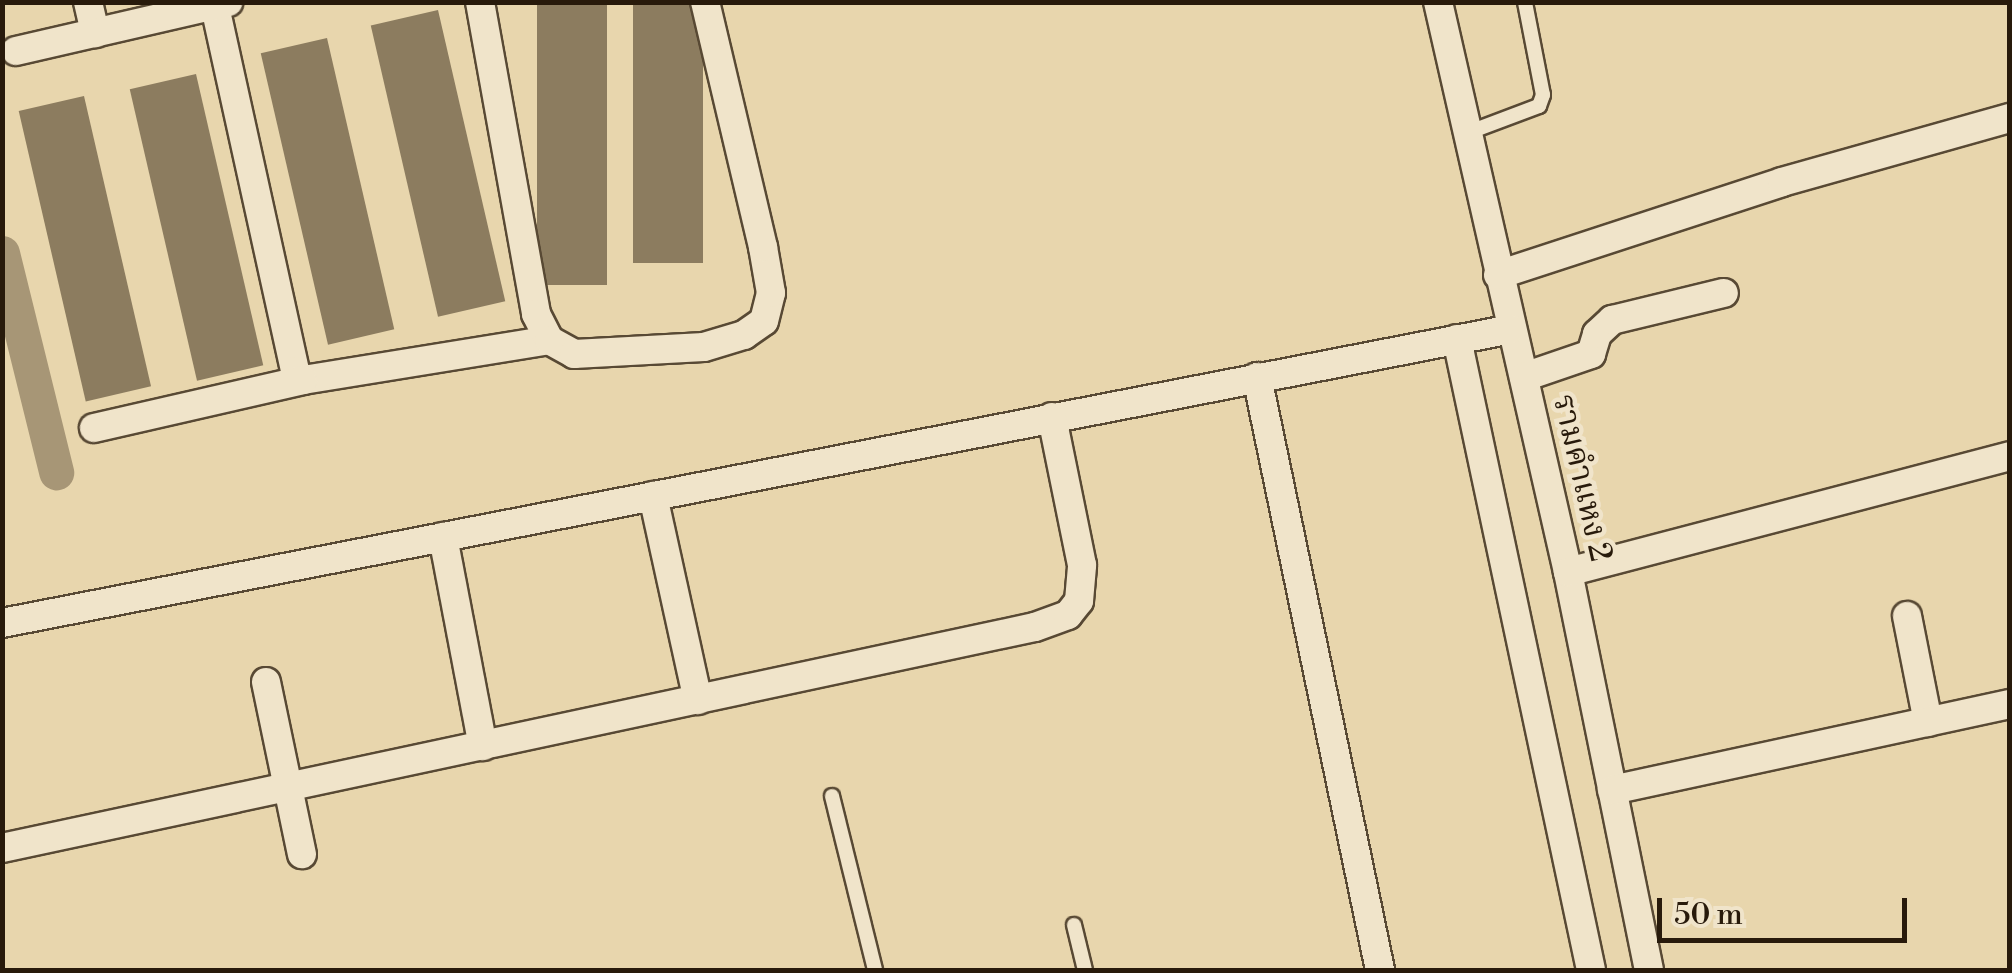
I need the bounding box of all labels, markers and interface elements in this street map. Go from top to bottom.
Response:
street label: รามคำแหง 2 [1544,391,1620,565]
scale bar [1662,878,1912,940]
text: 50 m [1674,896,1743,934]

